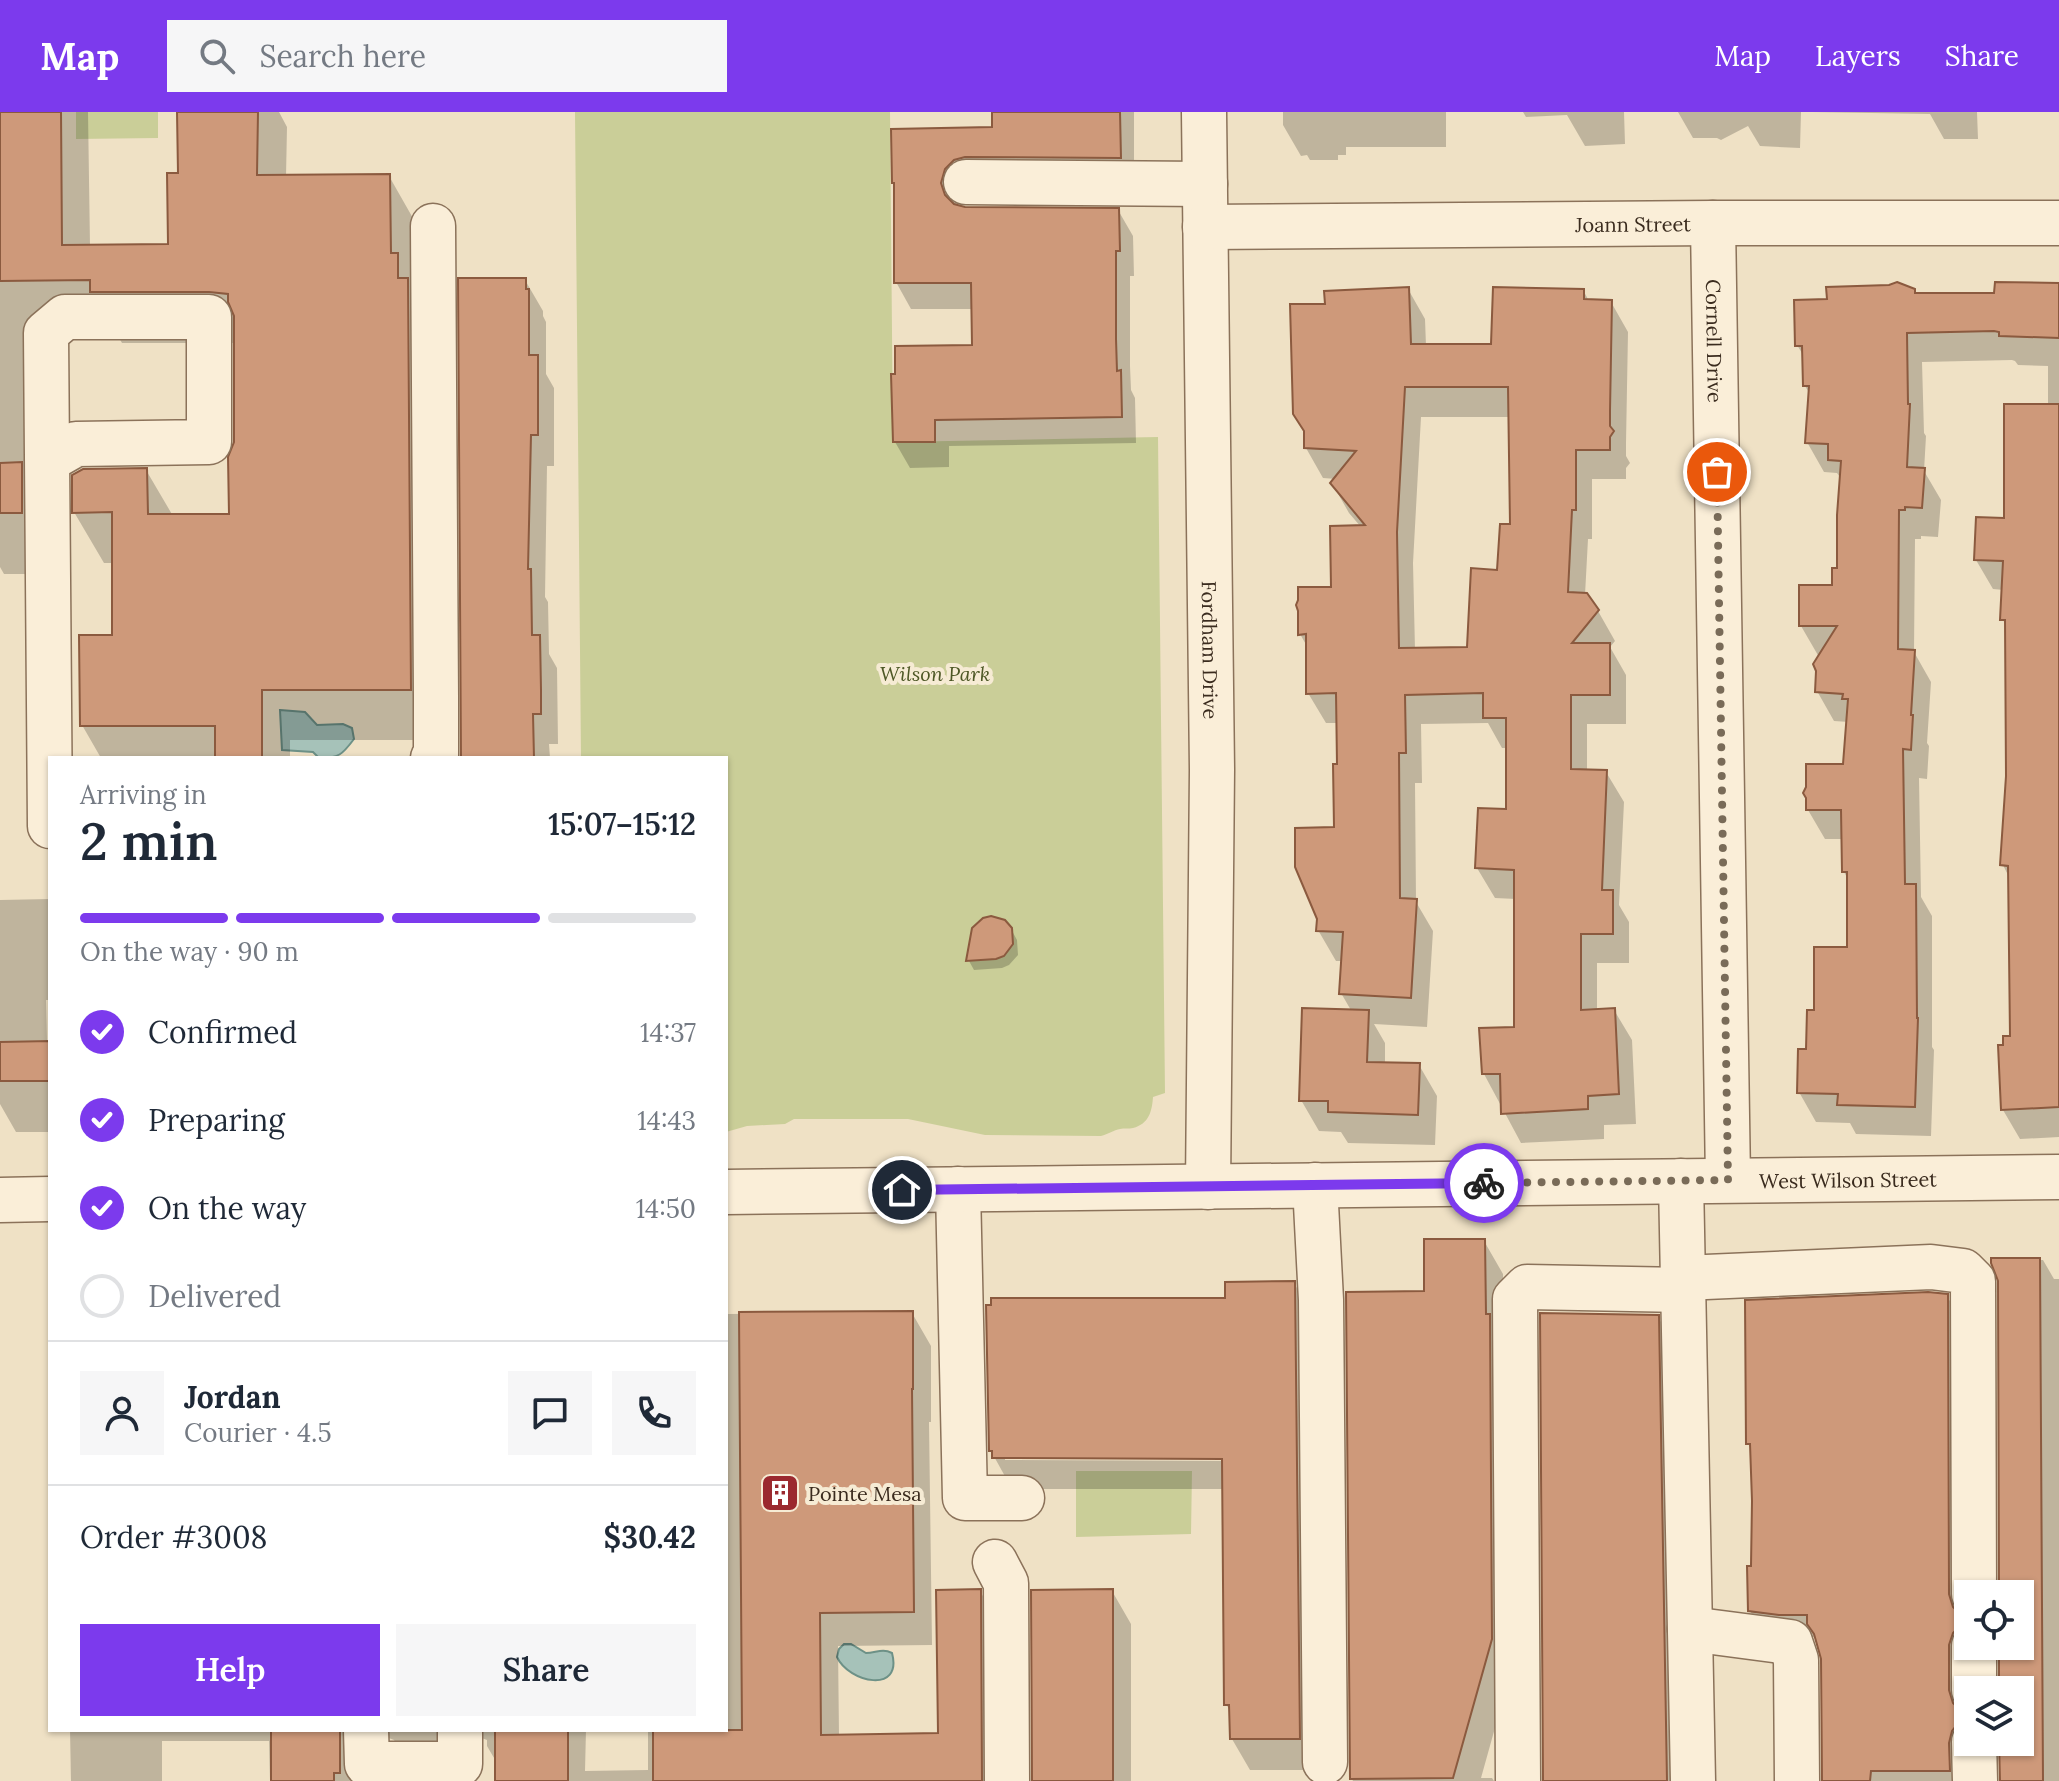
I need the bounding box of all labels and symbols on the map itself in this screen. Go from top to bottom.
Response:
street label: Joann Street [1574,211,1691,237]
street label: Cornell Drive [1701,279,1728,403]
pin [1683,438,1751,506]
street label: Fordham Drive [1197,581,1224,719]
park label: Wilson Park [880,661,990,686]
courier [1444,1143,1524,1223]
pin [868,1156,936,1224]
street label: West Wilson Street [1759,1166,1937,1193]
building icon: Pointe Mesa [759,1472,801,1514]
place label: Pointe Mesa [808,1481,922,1506]

